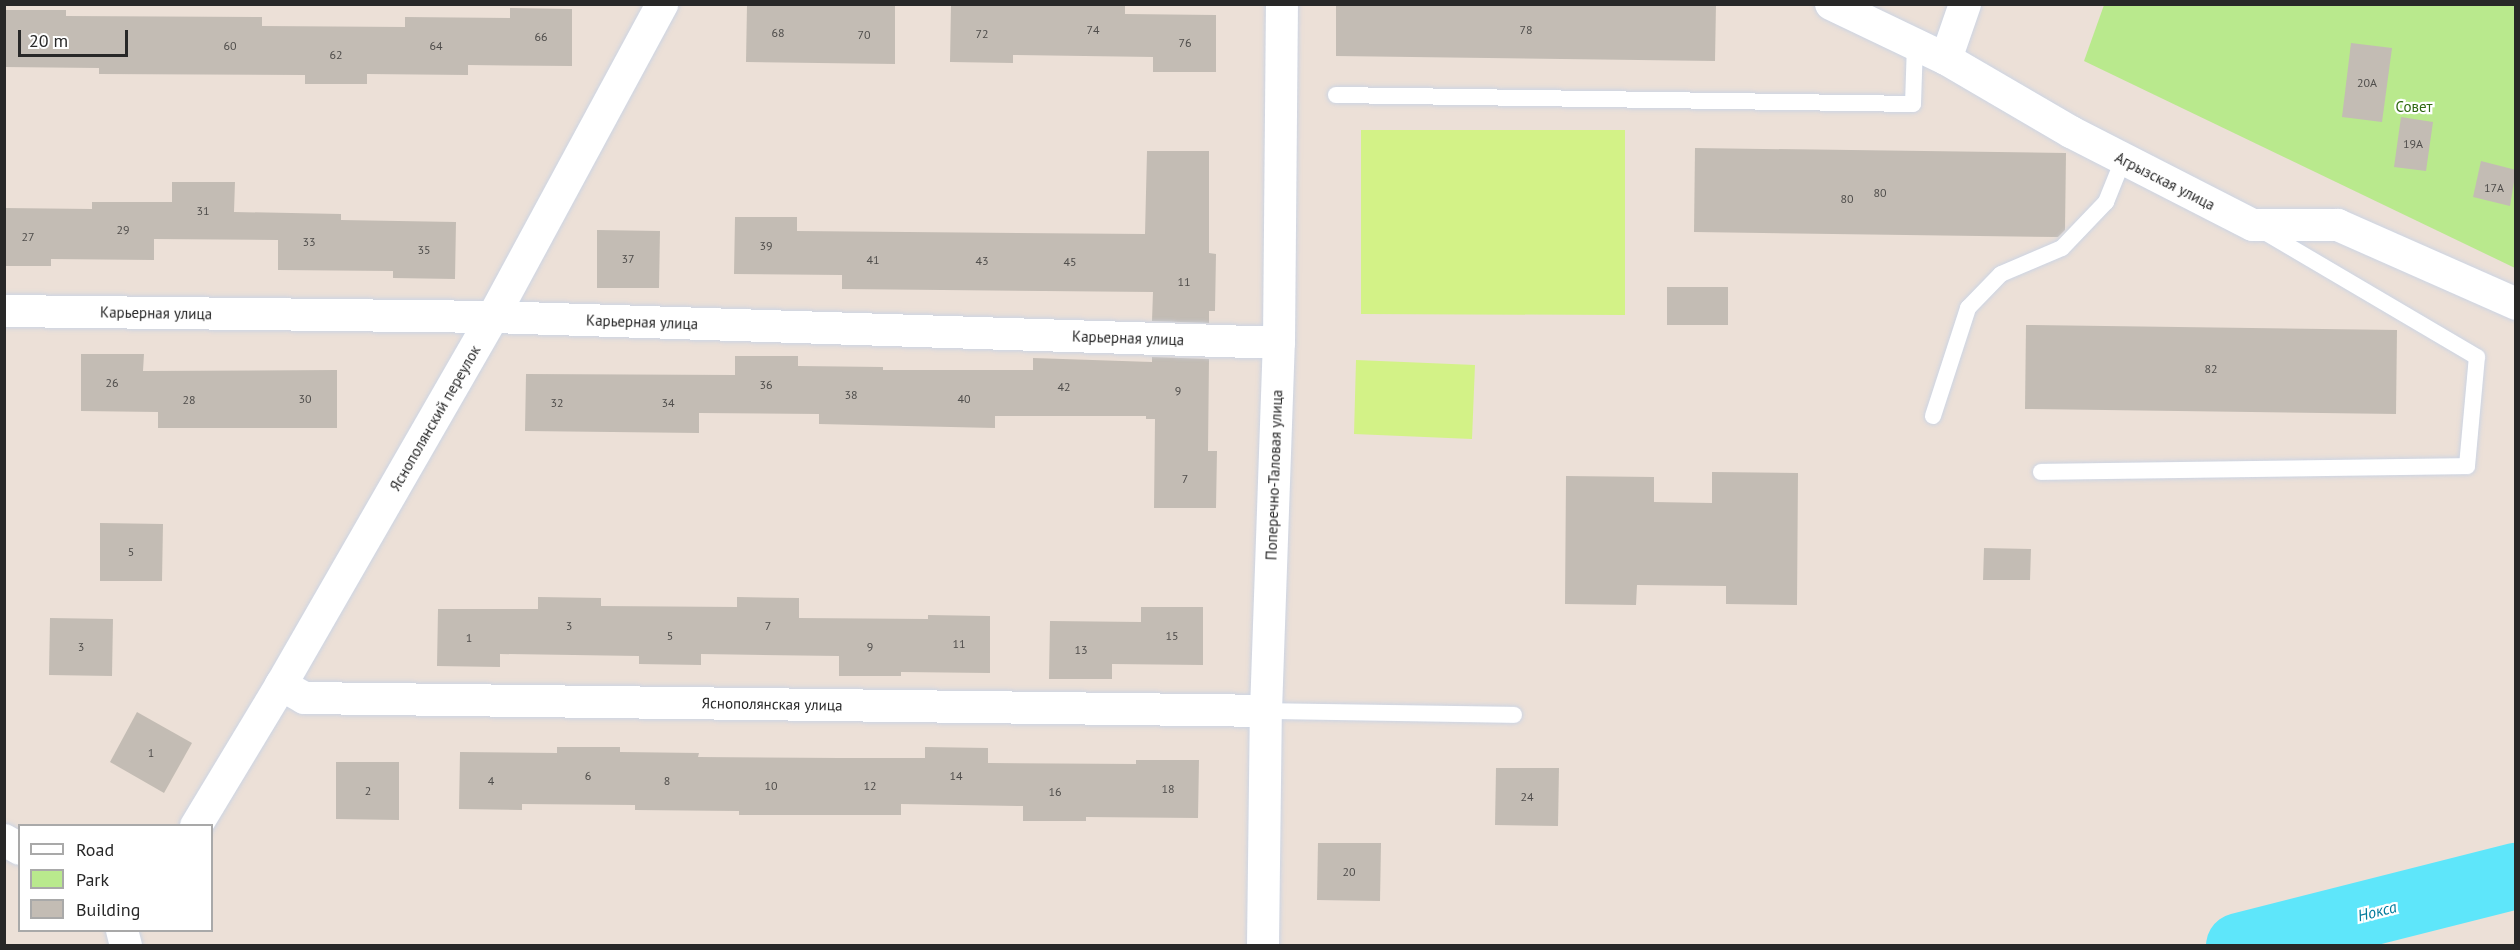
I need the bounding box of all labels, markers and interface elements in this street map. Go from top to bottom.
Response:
scale bar [21,18,130,56]
house number: 74 [1086,23,1100,37]
house number: 78 [1519,23,1533,37]
house number: 68 [771,26,785,40]
house number: 72 [975,27,989,41]
house number: 70 [857,28,871,42]
text: 20 m [29,29,68,52]
house number: 66 [534,30,548,44]
house number: 76 [1178,36,1192,50]
house number: 60 [223,39,237,53]
house number: 64 [429,39,443,53]
house number: 62 [329,48,343,62]
house number: 20А [2357,76,2377,90]
park label: Совет [2395,98,2433,116]
house number: 19А [2403,137,2423,151]
street label: Агрызская улица [2112,148,2218,214]
house number: 17А [2484,181,2504,195]
house number: 80 [1873,186,1887,200]
house number: 80 [1840,192,1854,206]
house number: 31 [196,204,210,218]
house number: 29 [116,223,130,237]
house number: 27 [21,230,35,244]
house number: 33 [302,235,316,249]
house number: 39 [759,239,773,253]
house number: 35 [417,243,431,257]
house number: 37 [621,252,635,266]
house number: 41 [866,253,880,267]
house number: 43 [975,254,989,268]
house number: 45 [1063,255,1077,269]
house number: 11 [1177,275,1191,289]
street label: Карьерная улица [100,303,212,323]
street label: Карьерная улица [586,311,698,333]
street label: Карьерная улица [1072,327,1184,349]
street label: Яснополянский переулок [386,342,484,494]
house number: 82 [2204,362,2218,376]
house number: 26 [105,376,119,390]
house number: 36 [759,378,773,392]
house number: 42 [1057,380,1071,394]
house number: 9 [1175,384,1181,398]
house number: 38 [844,388,858,402]
street label: Поперечно-Таловая улица [1262,389,1286,561]
house number: 30 [298,392,312,406]
house number: 40 [957,392,971,406]
house number: 28 [182,393,196,407]
house number: 32 [550,396,564,410]
house number: 34 [661,396,675,410]
house number: 7 [1182,472,1188,486]
house number: 5 [128,545,134,559]
house number: 3 [566,619,572,633]
house number: 7 [765,619,771,633]
house number: 5 [667,629,673,643]
house number: 15 [1165,629,1179,643]
house number: 1 [466,631,472,645]
house number: 11 [952,637,966,651]
house number: 3 [78,640,84,654]
house number: 9 [867,640,873,654]
house number: 13 [1074,643,1088,657]
street label: Яснополянская улица [701,694,843,714]
house number: 1 [148,746,154,760]
house number: 6 [585,769,591,783]
house number: 14 [949,769,963,783]
house number: 4 [488,774,494,788]
house number: 8 [664,774,670,788]
house number: 10 [764,779,778,793]
house number: 12 [863,779,877,793]
house number: 18 [1161,782,1175,796]
house number: 2 [365,784,371,798]
house number: 16 [1048,785,1062,799]
house number: 24 [1520,790,1534,804]
legend [18,824,213,932]
text: Road [76,838,114,861]
house number: 20 [1342,865,1356,879]
text: Park [76,868,109,891]
water label: Нокса [2356,897,2398,925]
text: Building [76,898,140,921]

